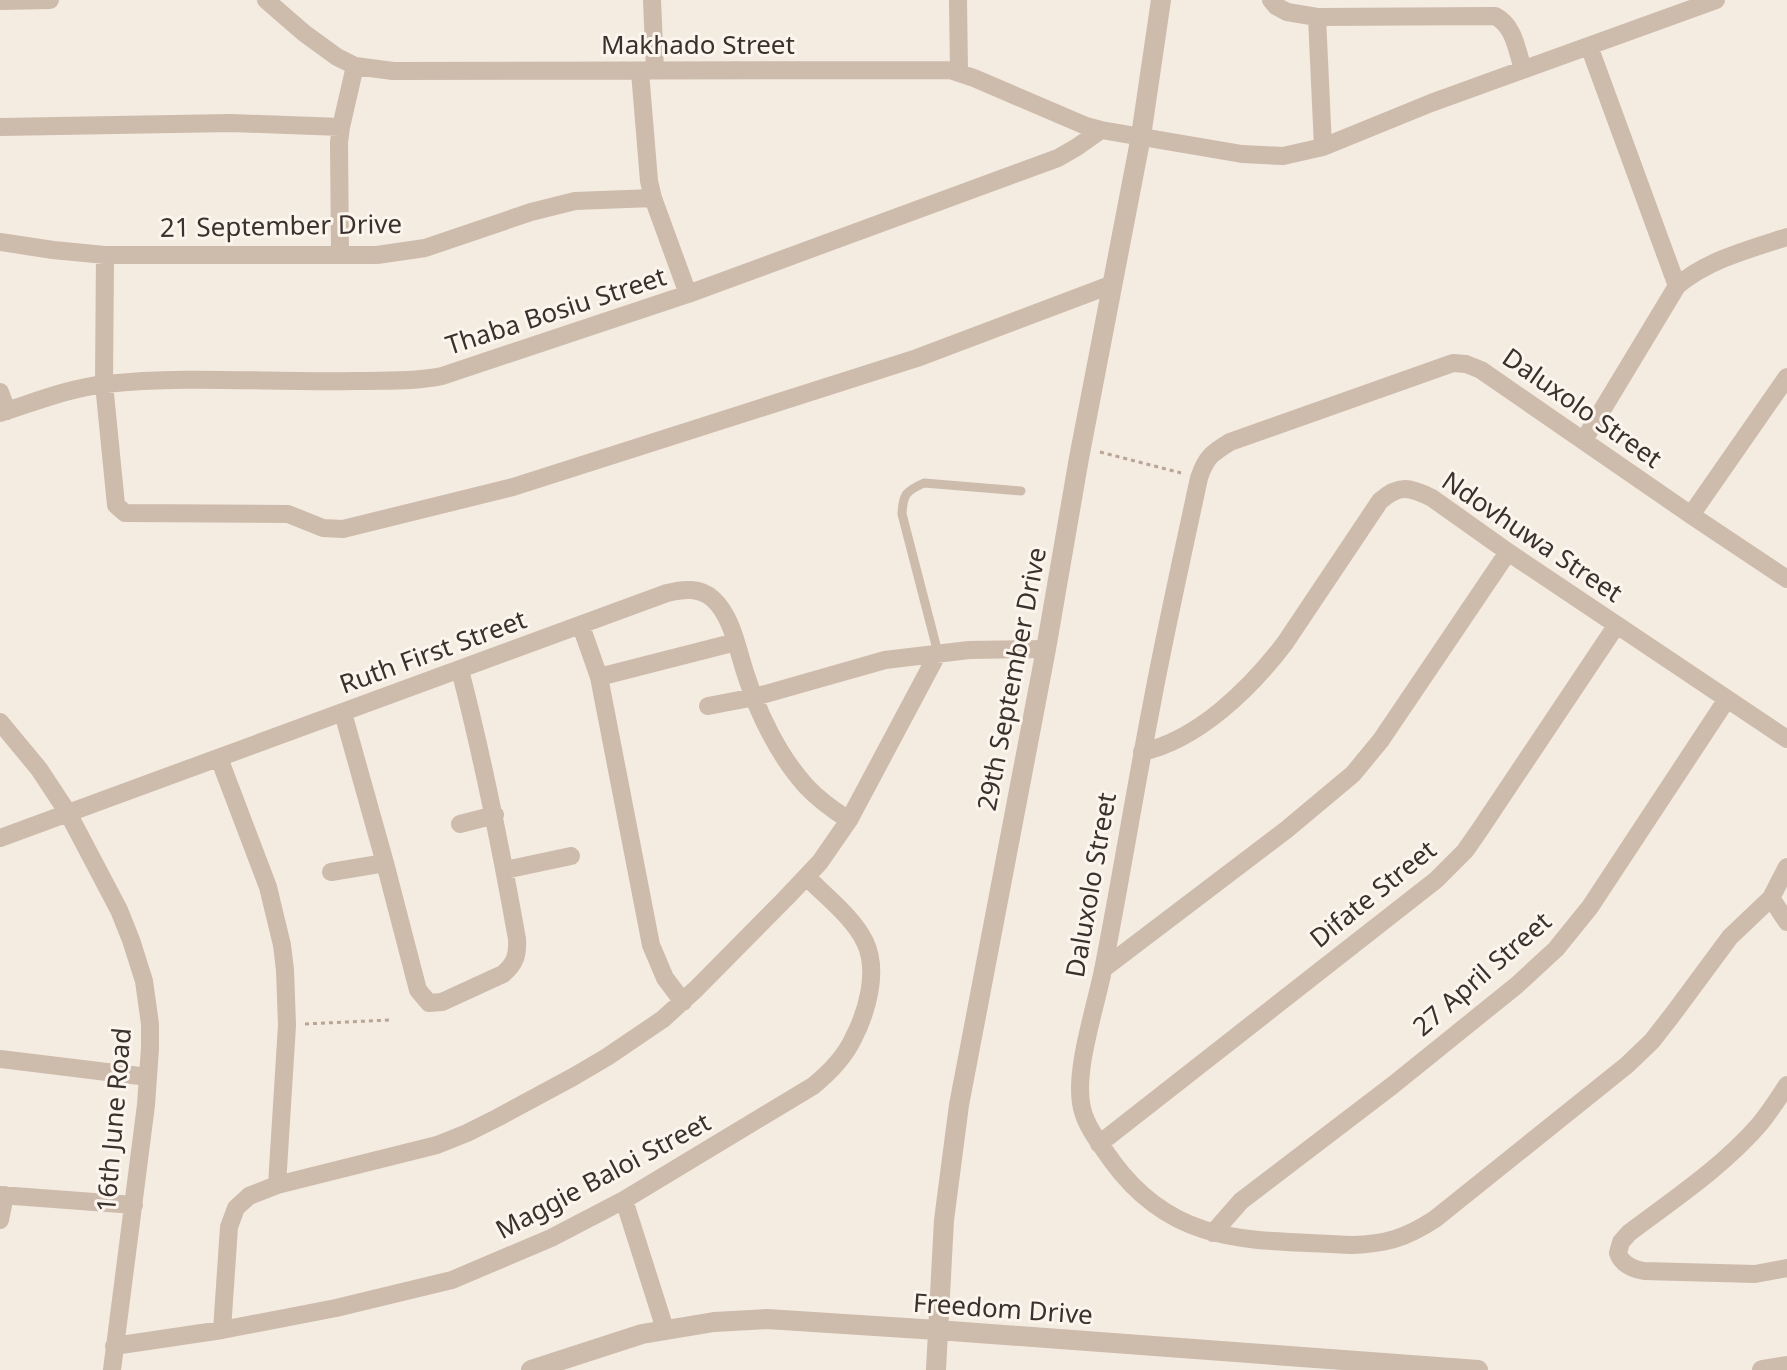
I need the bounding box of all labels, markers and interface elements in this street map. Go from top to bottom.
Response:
street label: Makhado Street [601,26,795,62]
street label: 21 September Drive [160,205,402,245]
street label: Thaba Bosiu Street [441,257,670,363]
street label: Daluxolo Street [1496,339,1670,476]
street label: Ndovhuwa Street [1435,462,1630,610]
street label: 29th September Drive [968,544,1054,814]
street label: Ruth First Street [334,601,531,702]
street label: Daluxolo Street [1056,790,1124,980]
street label: Difate Street [1302,831,1443,955]
street label: 27 April Street [1404,903,1558,1043]
street label: 16th June Road [87,1026,139,1214]
street label: Maggie Baloi Street [489,1103,716,1247]
street label: Freedom Drive [912,1284,1094,1332]

